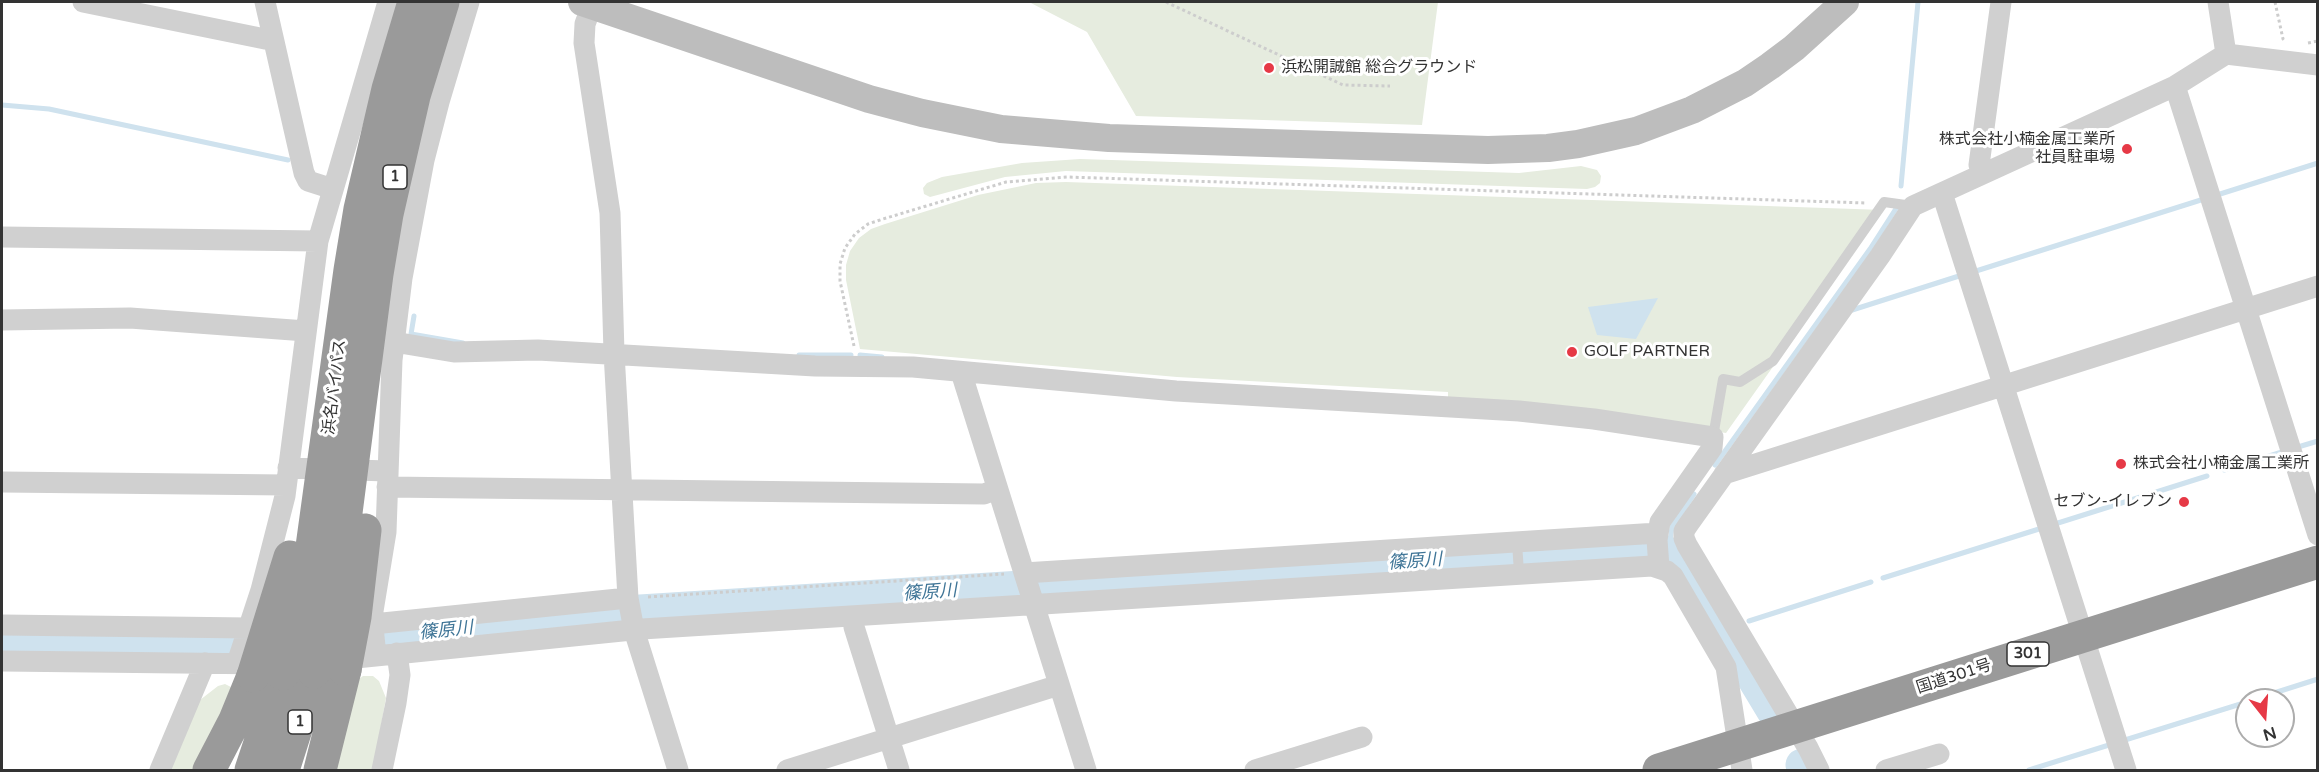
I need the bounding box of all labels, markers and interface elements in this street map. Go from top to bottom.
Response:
place label: 浜松開誠館 総合グラウンド [1281,58,1477,78]
marker: 浜松開誠館 総合グラウンド [1262,61,1276,75]
place label: 株式会社小楠金属工業所 社員駐車場 [1939,130,2115,168]
marker: 株式会社小楠金属工業所 社員駐車場 [2120,142,2134,156]
road number: 1 [383,165,407,189]
street label: 浜名バイパス [320,338,350,436]
place label: GOLF PARTNER [1584,342,1710,362]
marker: GOLF PARTNER [1565,345,1579,359]
place label: 株式会社小楠金属工業所 [2133,454,2309,474]
marker: 株式会社小楠金属工業所 [2114,457,2128,471]
place label: セブン-イレブン [2053,492,2172,512]
marker: セブン-イレブン [2177,495,2191,509]
water label: 篠原川 [1387,549,1443,575]
water label: 篠原川 [902,580,958,606]
water label: 篠原川 [418,617,474,645]
road number: 301 [2007,642,2049,666]
street label: 国道301号 [1914,656,1994,698]
north arrow [2235,688,2295,748]
road number: 1 [288,710,312,734]
text: N [2261,722,2279,745]

